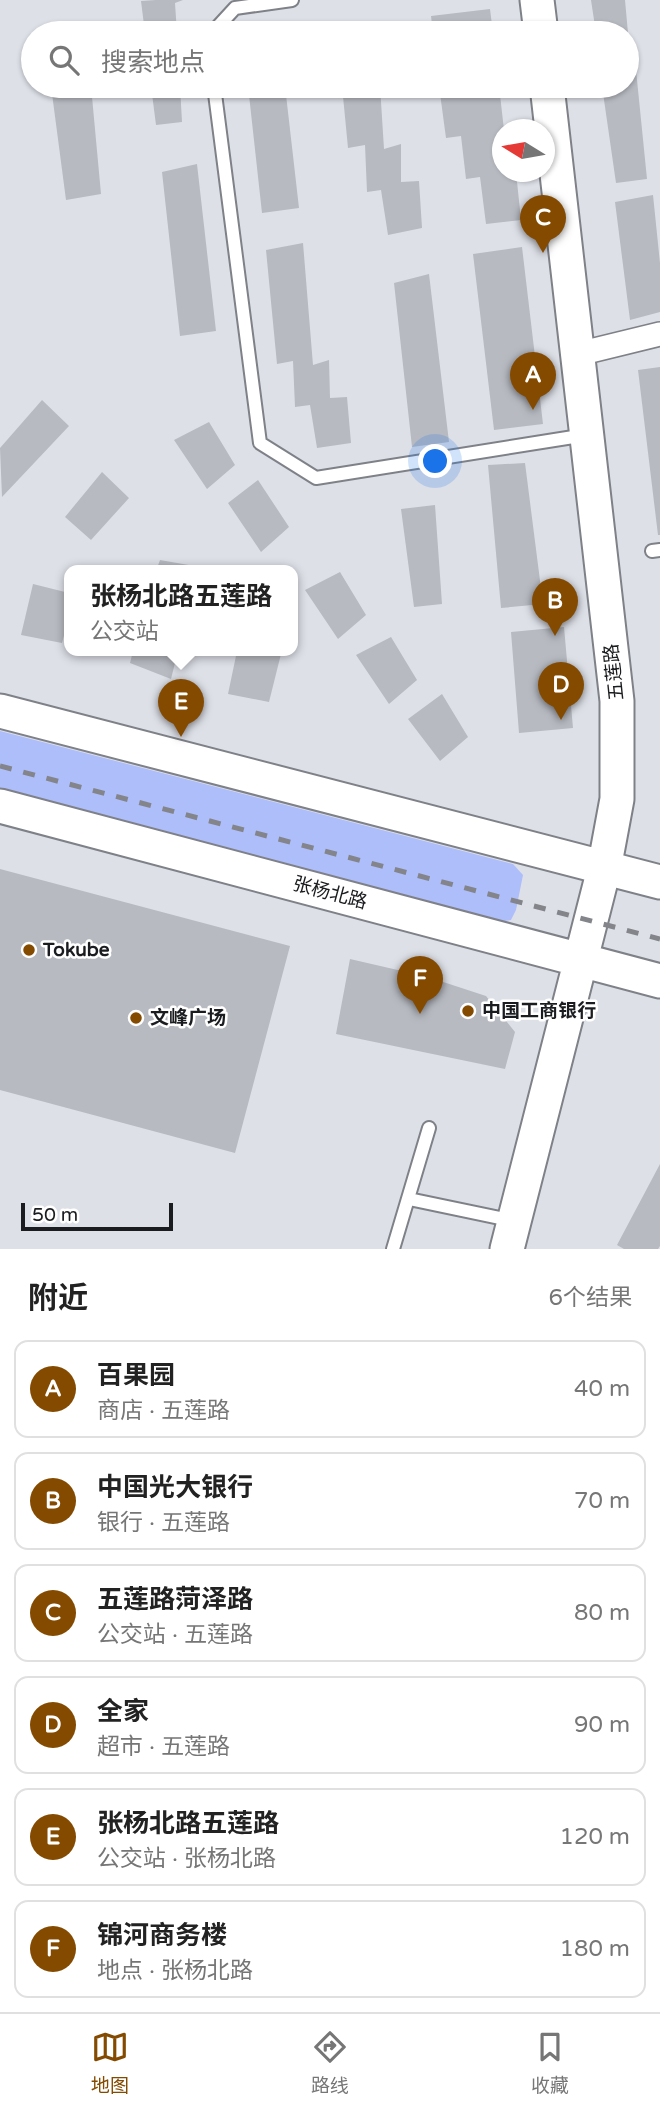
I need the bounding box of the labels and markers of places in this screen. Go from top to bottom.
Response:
pin: C [520,195,566,253]
pin: A [510,352,556,410]
pin: B [532,578,578,636]
pin: D [538,662,584,720]
pin: E [158,679,204,737]
place label: Tokube [42,939,110,961]
marker: Tokube [21,942,37,958]
pin: F [397,956,443,1014]
place label: 中国工商银行 [482,1000,596,1022]
marker: 中国工商银行 [460,1003,476,1019]
place label: 文峰广场 [150,1007,226,1029]
marker: 文峰广场 [128,1010,144,1026]

